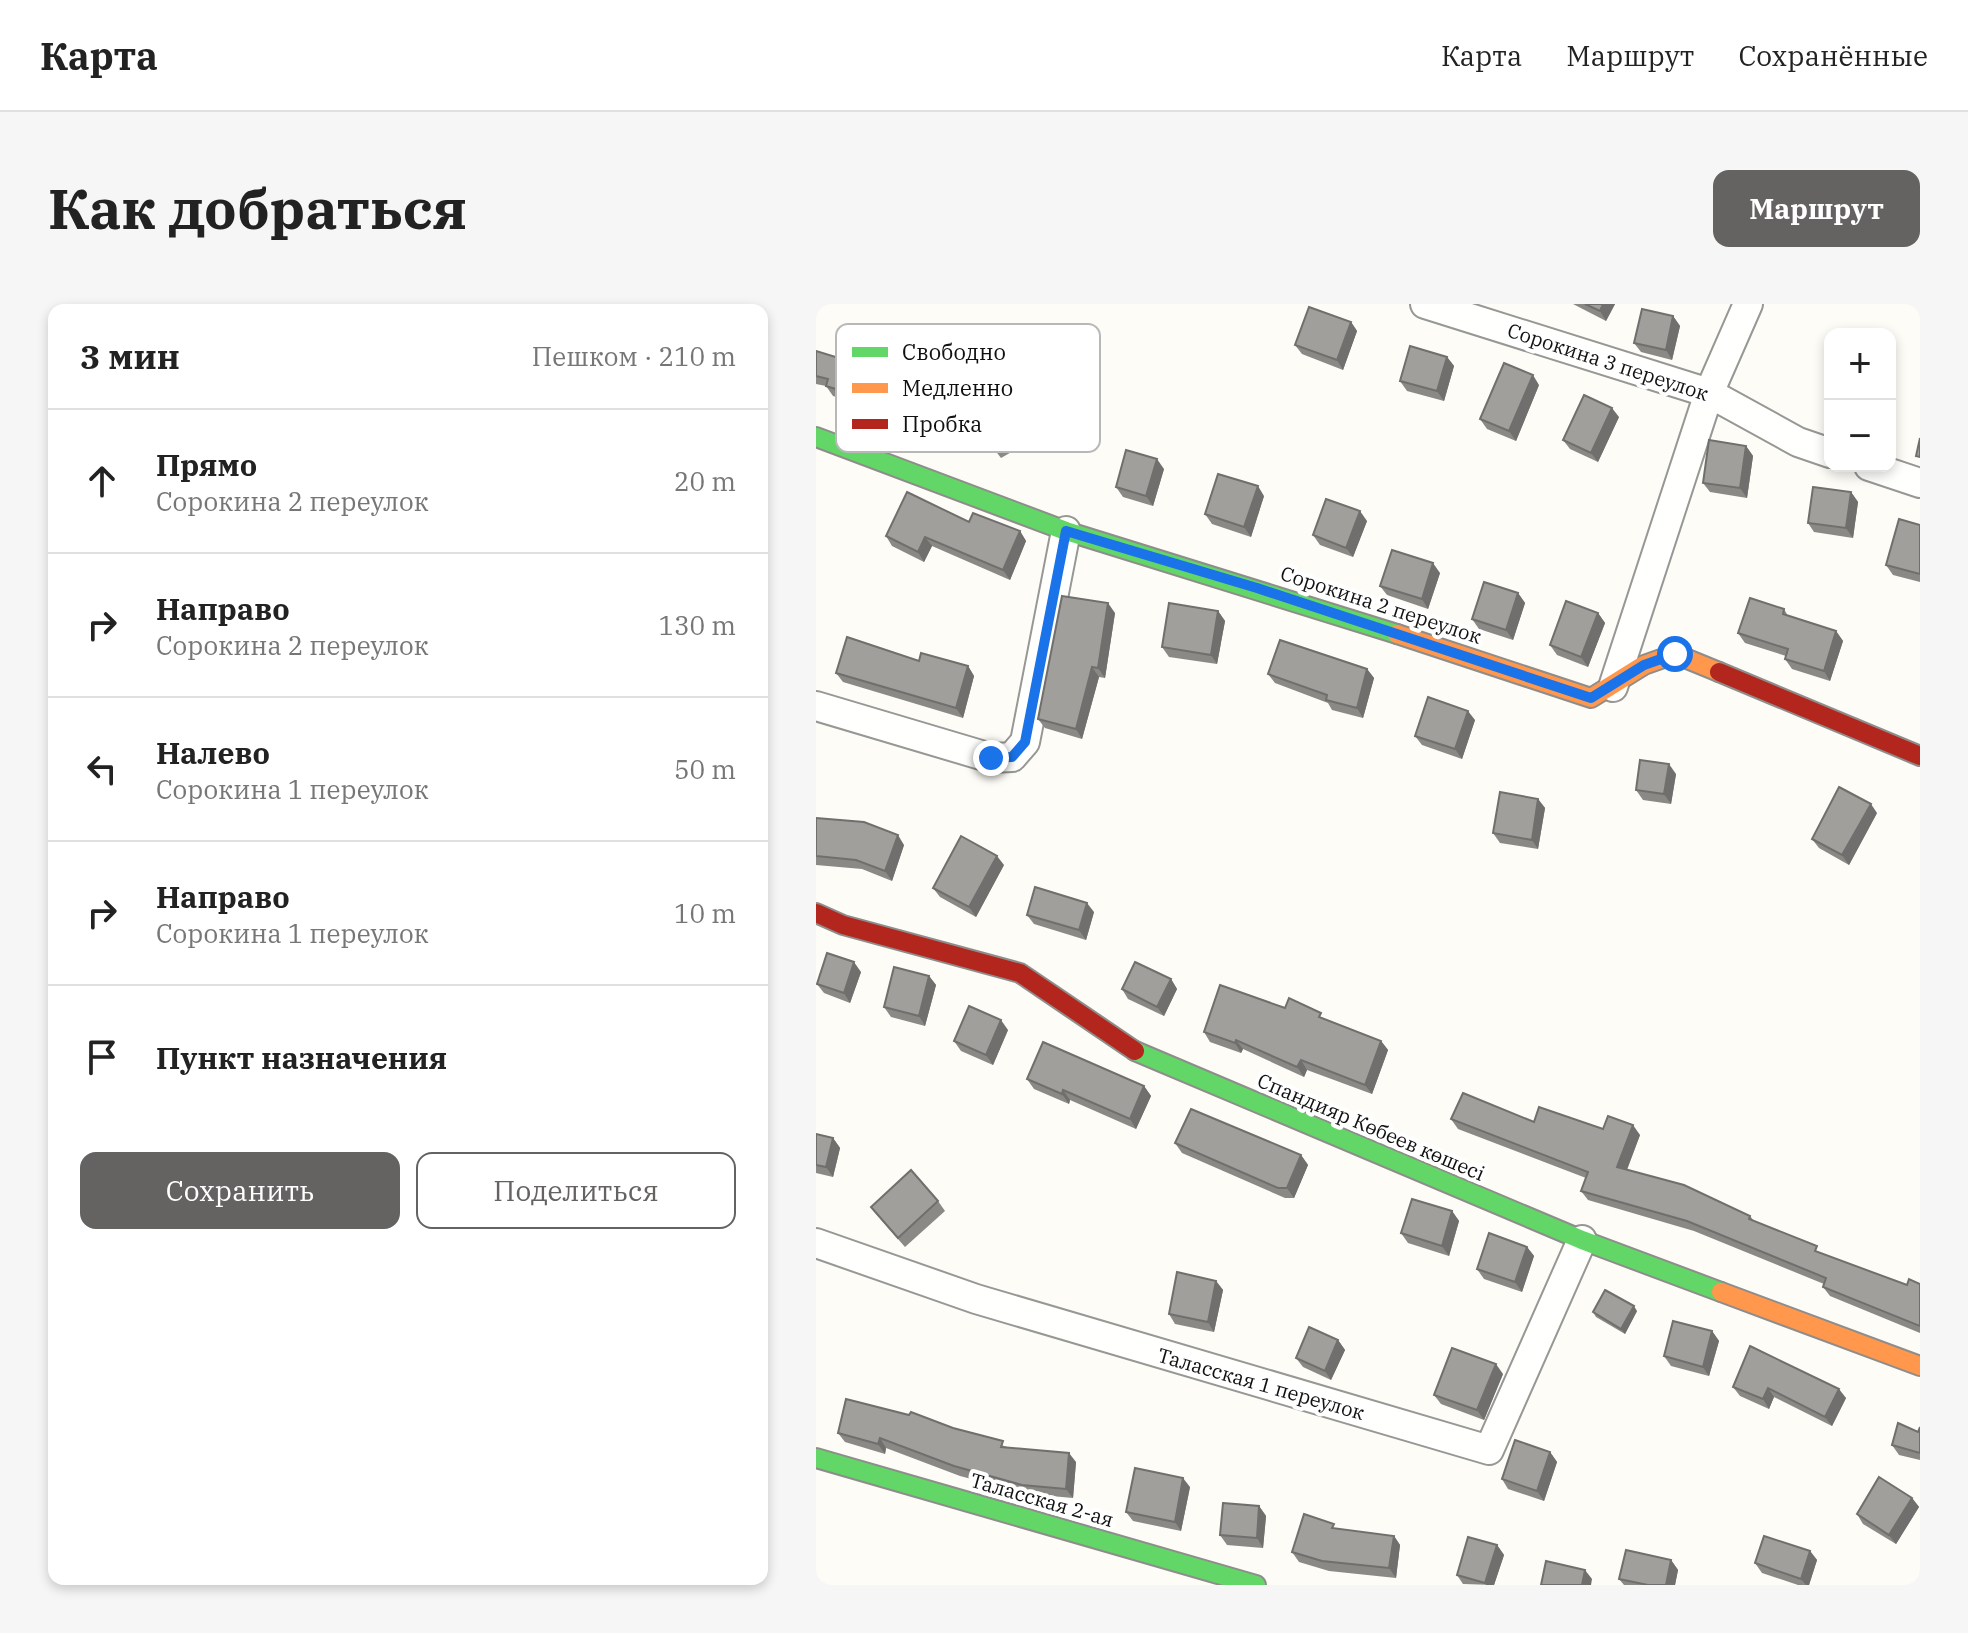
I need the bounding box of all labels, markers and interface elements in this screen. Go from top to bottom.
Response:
text: Карта [40,31,158,80]
text: Карта [1441,37,1522,74]
text: Маршрут [1566,37,1694,74]
text: Сохранённые [1738,37,1928,74]
button: Маршрут [1713,170,1920,247]
text: Как добраться [48,172,467,244]
street label: Сорокина 3 переулок [1504,316,1712,407]
legend [836,324,1100,452]
map controls [1824,328,1896,472]
button: + [1824,328,1896,400]
text: 3 мин [80,334,180,378]
text: Свободно [902,337,1006,366]
text: Пешком · 210 m [532,339,736,373]
text: Медленно [902,373,1013,402]
button: − [1824,400,1896,472]
text: Пробка [902,409,982,438]
text: Прямо [156,445,257,484]
icon: ahead [80,459,124,503]
text: 20 m [674,464,736,498]
text: Сорокина 2 переулок [156,484,429,518]
street label: Сорокина 2 переулок [1277,559,1485,650]
text: Направо [156,589,290,628]
icon: right [80,603,124,647]
text: 130 m [658,608,736,642]
text: Сорокина 2 переулок [156,628,429,662]
route start [1657,636,1693,672]
text: Налево [156,733,270,772]
route end [973,740,1009,776]
icon: left [80,747,124,791]
text: 50 m [674,752,736,786]
text: Сорокина 1 переулок [156,772,429,806]
text: Направо [156,877,290,916]
icon: right [80,891,124,935]
text: 10 m [674,896,736,930]
text: Сорокина 1 переулок [156,916,429,950]
icon: arrive [80,1035,124,1079]
text: Пункт назначения [156,1038,447,1077]
street label: Спандияр Көбеев көшесі [1253,1066,1489,1187]
button: Сохранить [80,1152,400,1229]
button: Поделиться [416,1152,736,1229]
street label: Таласская 1 переулок [1155,1341,1368,1426]
street label: Таласская 2-ая [967,1466,1117,1533]

